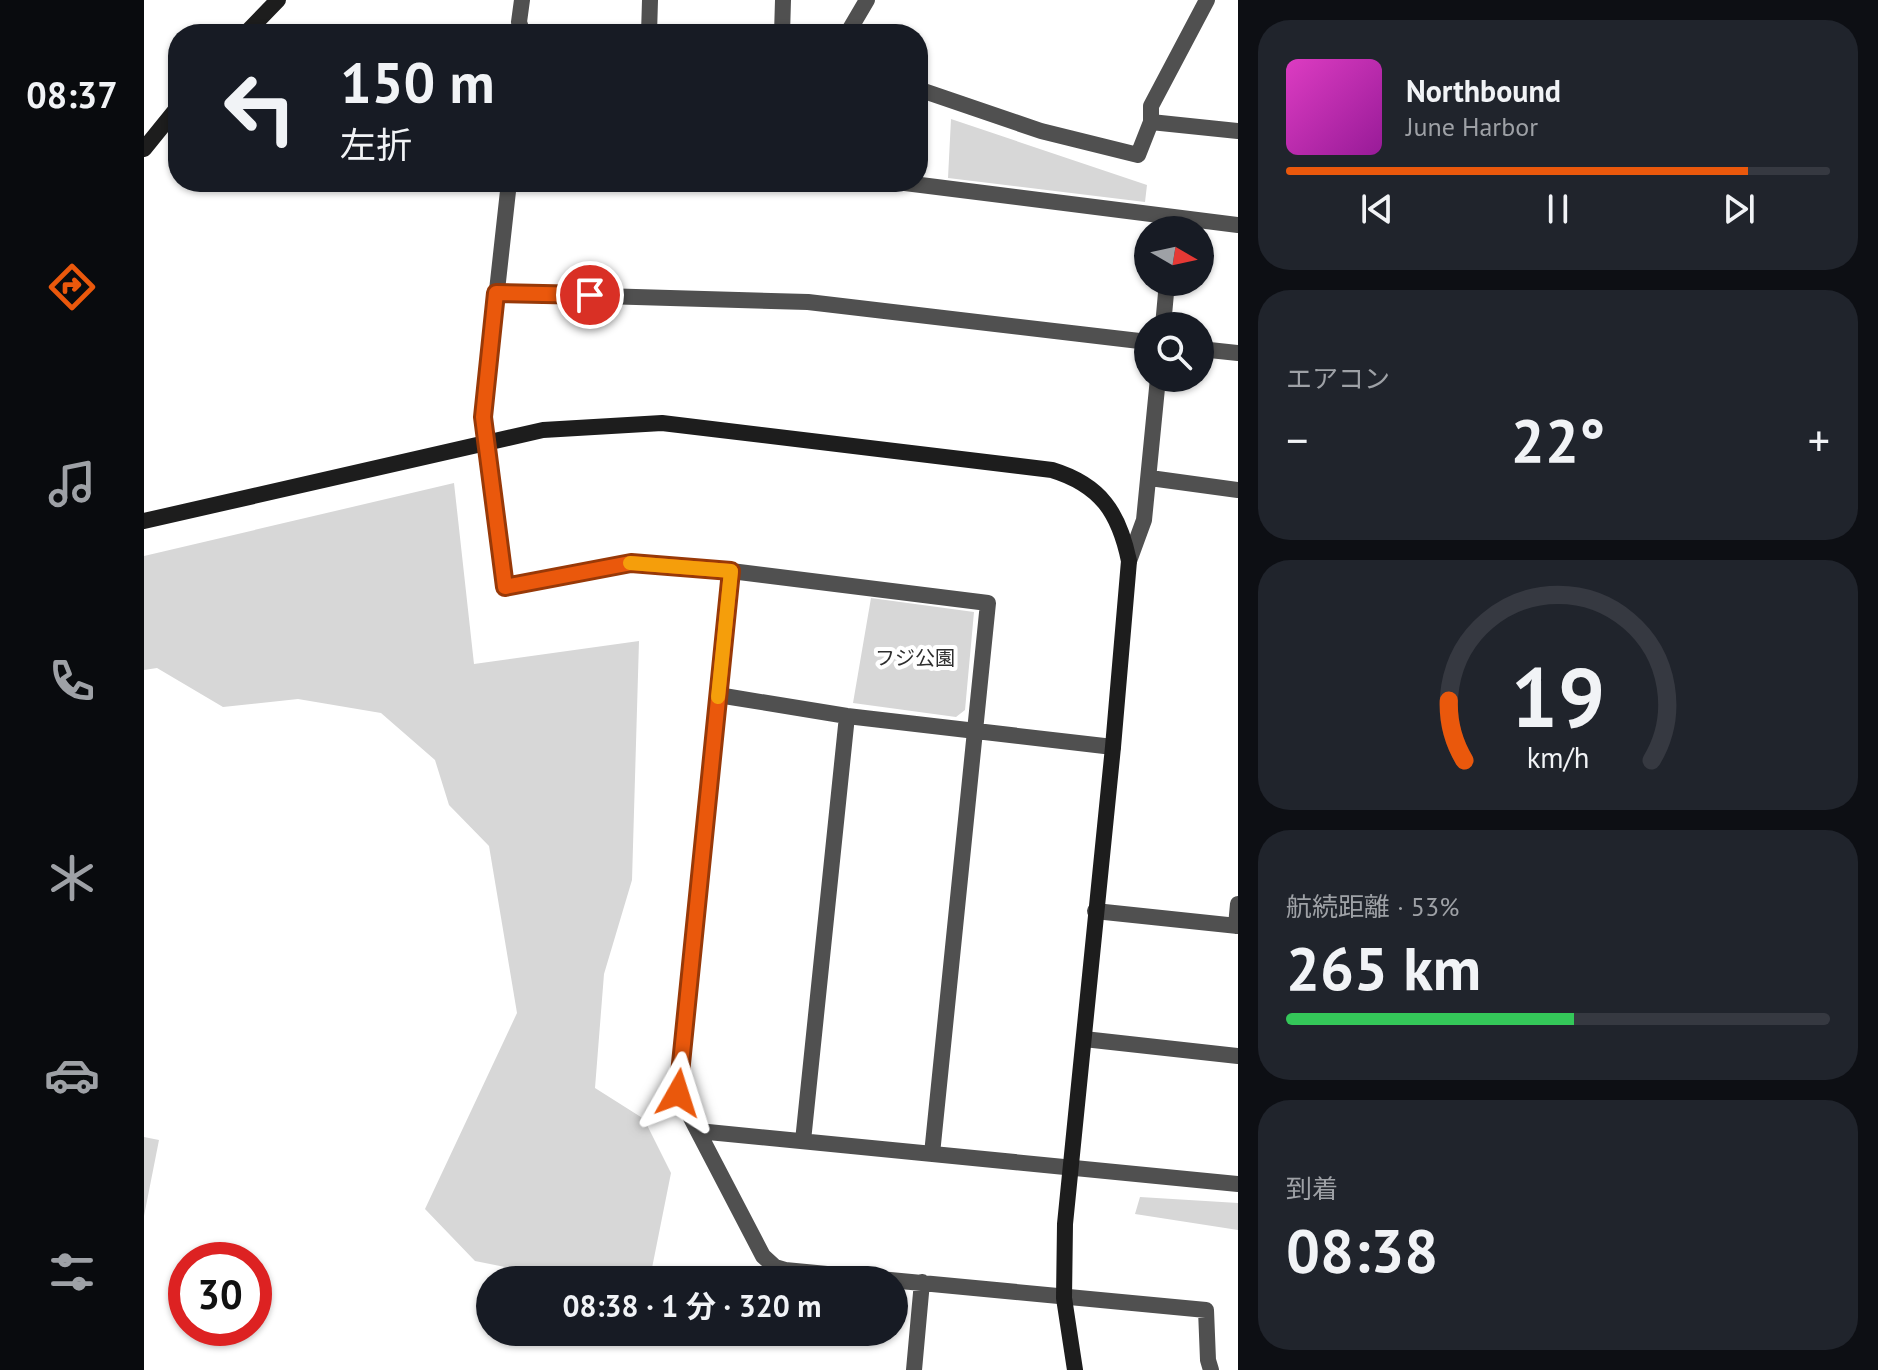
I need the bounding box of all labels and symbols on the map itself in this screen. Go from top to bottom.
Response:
north arrow [1134,216,1214,296]
pin [556,261,624,329]
park label: フジ公園 [875,645,955,671]
position arrow [636,1051,720,1135]
speed limit sign: 30 [168,1242,272,1346]

